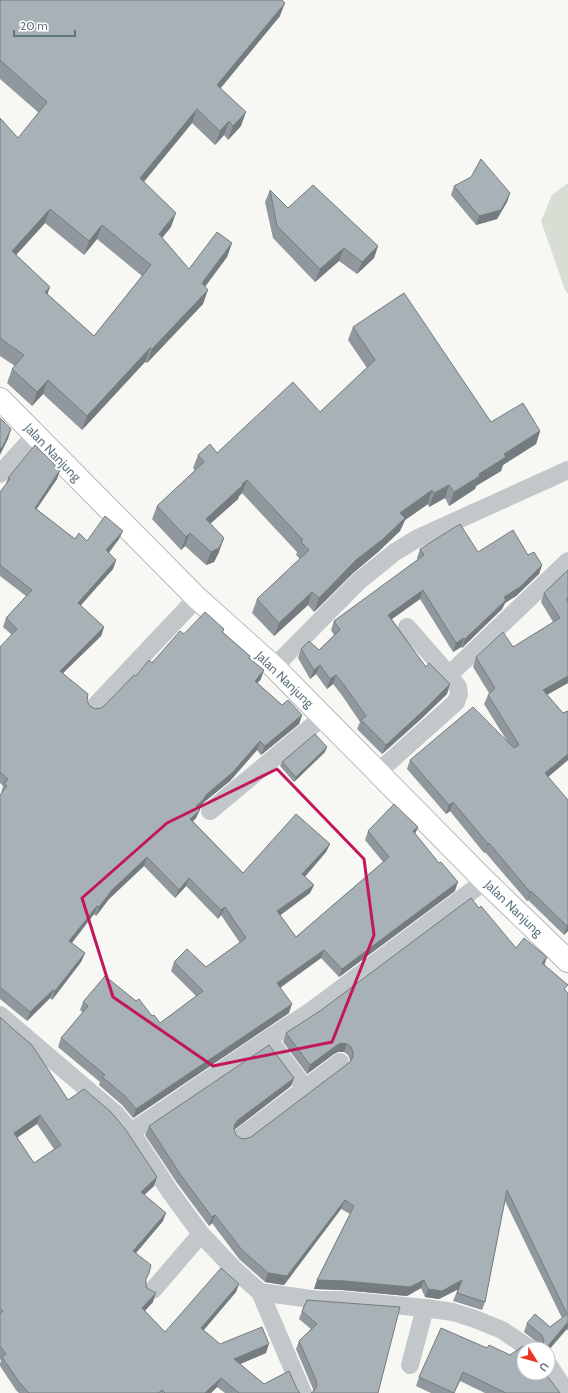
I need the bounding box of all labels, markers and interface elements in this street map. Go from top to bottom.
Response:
scale bar [14,12,75,38]
text: 20 m [20,18,48,33]
street label: Jalan Nanjung [20,419,85,486]
street label: Jalan Nanjung [251,647,318,712]
street label: Jalan Nanjung [480,876,547,941]
north arrow [516,1341,556,1381]
text: U [536,1360,552,1374]

